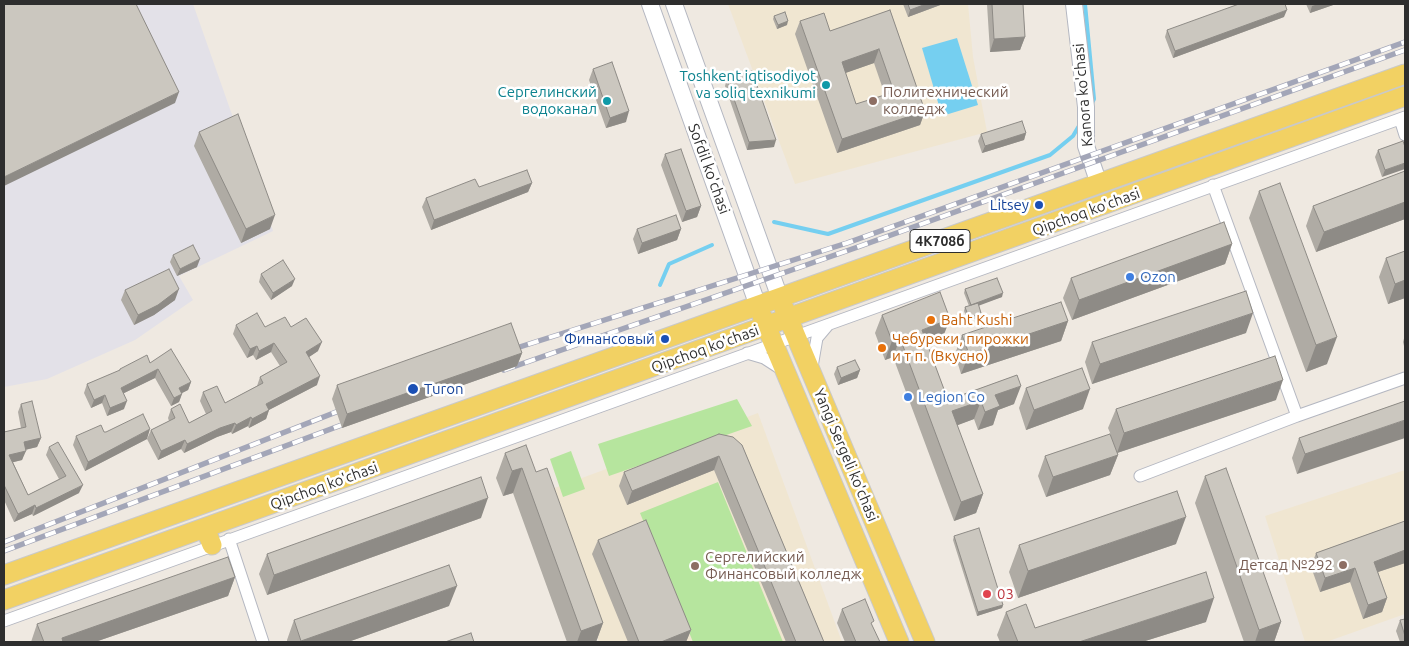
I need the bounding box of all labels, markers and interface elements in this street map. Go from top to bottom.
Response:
street label: Kanora ko'chasi [1070,43,1096,147]
place label: Toshkent iqtisodiyot va soliq texnikumi [680,67,816,102]
marker: Toshkent iqtisodiyot va soliq texnikumi [820,79,832,91]
place label: Сергелинский водоканал [498,83,597,118]
place label: Политехнический колледж [883,83,1009,118]
marker: Сергелинский водоканал [601,95,613,107]
marker: Политехнический колледж [867,95,879,107]
street label: Sofdil ko'chasi [684,121,734,217]
street label: Qipchoq ko'chasi [1030,184,1142,240]
place label: Litsey [990,196,1029,214]
marker: Litsey [1033,199,1045,211]
road number: 4К708б [910,230,970,252]
place label: Ozon [1140,268,1176,286]
marker: Ozon [1124,271,1136,283]
place label: Baht Kushi [941,311,1012,329]
marker: Baht Kushi [925,314,937,326]
street label: Qipchoq ko'chasi [649,321,761,377]
place label: Финансовый [564,330,655,348]
place label: Чебуреки, пирожки и т п. (Вкусно) [892,330,1029,365]
marker: Финансовый [659,333,671,345]
marker: Чебуреки, пирожки и т п. (Вкусно) [876,342,888,354]
place label: Turon [424,380,463,398]
marker: Turon [406,382,420,396]
street label: Yangi Sergeli ko'chasi [810,386,882,524]
place label: Legion Co [918,388,985,406]
marker: Legion Co [902,391,914,403]
street label: Qipchoq ko'chasi [268,458,380,514]
place label: Сергелийский Финансовый колледж [705,548,862,583]
place label: Детсад №292 [1239,556,1333,574]
marker: Детсад №292 [1337,559,1349,571]
marker: Сергелийский Финансовый колледж [689,560,701,572]
place label: 03 [997,585,1014,603]
marker: 03 [981,588,993,600]

